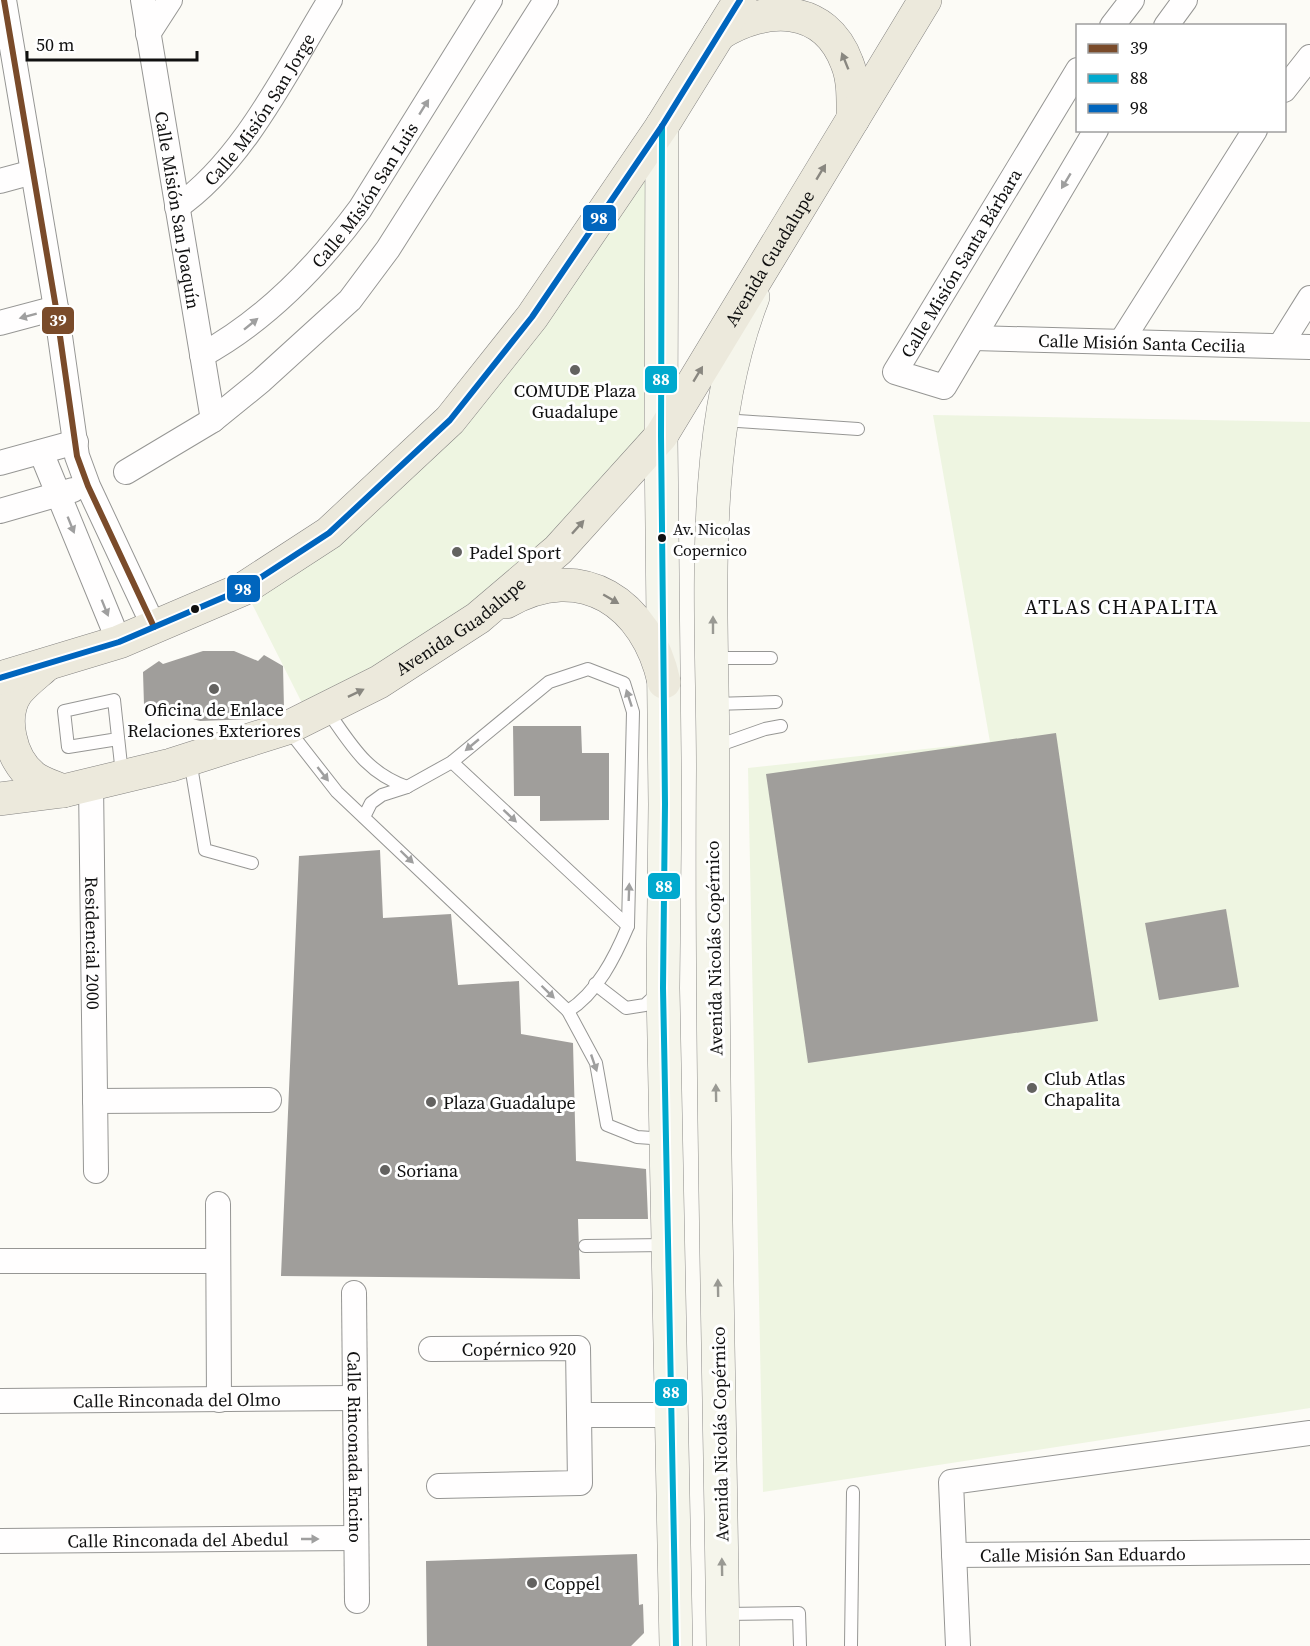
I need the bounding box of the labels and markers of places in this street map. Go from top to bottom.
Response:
marker: COMUDE Plaza Guadalupe [568,363,582,377]
place label: COMUDE Plaza Guadalupe [514,378,637,424]
place label: Av. Nicolas Copernico [673,518,751,561]
marker: Av. Nicolas Copernico [656,532,668,544]
place label: Padel Sport [469,540,561,565]
marker: Padel Sport [450,545,464,559]
unlabelled marker [189,603,201,615]
marker: Oficina de Enlace Relaciones Exteriores [207,682,221,696]
place label: Oficina de Enlace Relaciones Exteriores [127,697,301,743]
place label: Club Atlas Chapalita [1044,1066,1125,1112]
marker: Club Atlas Chapalita [1025,1081,1039,1095]
place label: Plaza Guadalupe [443,1090,576,1115]
marker: Plaza Guadalupe [424,1095,438,1109]
place label: Soriana [397,1158,459,1183]
marker: Soriana [378,1163,392,1177]
place label: Coppel [544,1571,600,1596]
marker: Coppel [525,1576,539,1590]

